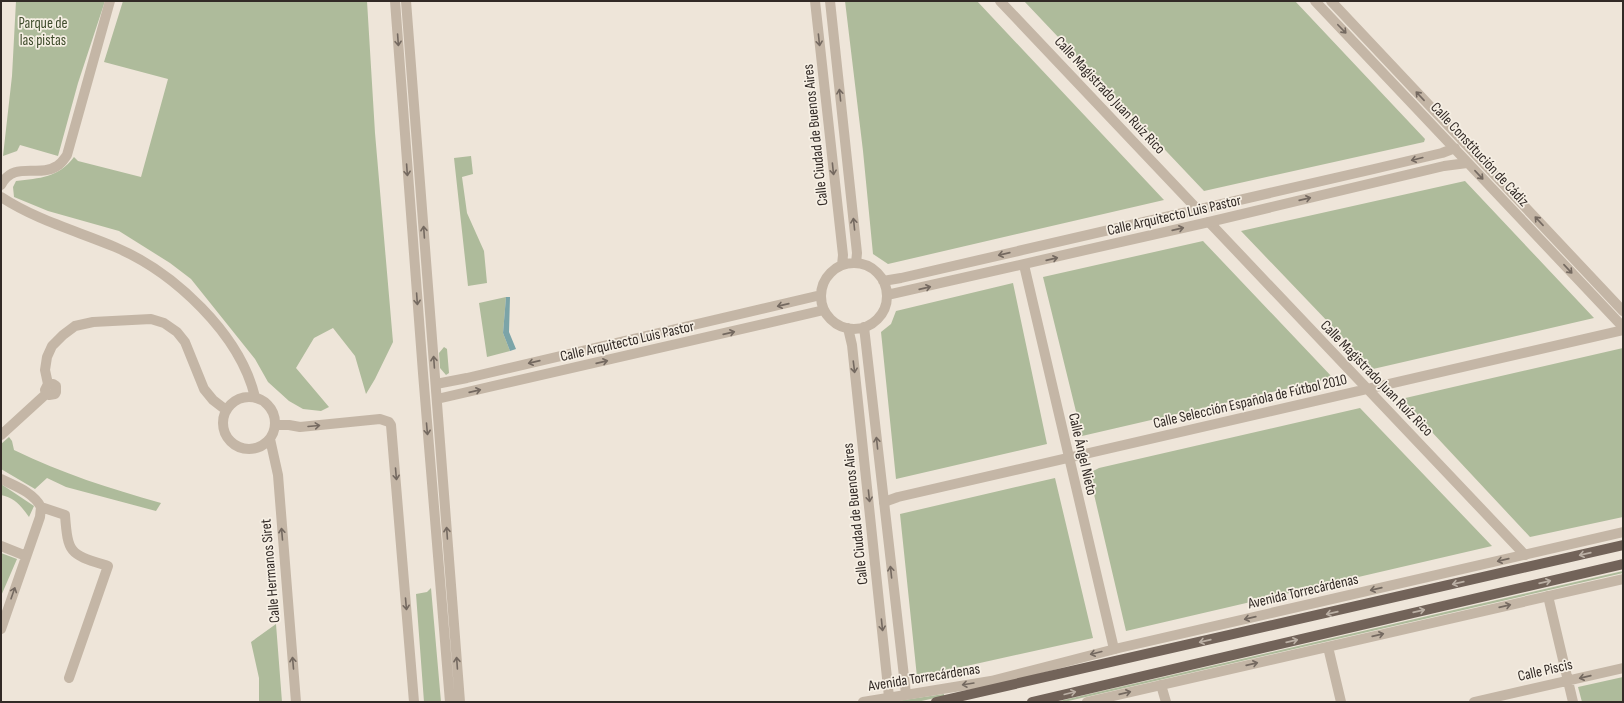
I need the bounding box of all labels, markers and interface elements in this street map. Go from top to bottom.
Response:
park label: Parque de las pistas [18,14,68,50]
one-way arrow [1337,24,1346,34]
street label: Calle Magistrado Juan Ruíz Rico [1050,32,1169,158]
one-way arrow [394,33,401,46]
one-way arrow [816,33,823,46]
street label: Calle Ciudad de Buenos Aires [799,63,832,207]
one-way arrow [837,89,844,102]
one-way arrow [1416,91,1425,101]
street label: Calle Constitución de Cádiz [1426,98,1533,211]
one-way arrow [1411,155,1424,163]
one-way arrow [830,162,837,175]
one-way arrow [404,163,411,176]
one-way arrow [1474,170,1484,180]
street label: Calle Arquitecto Luis Pastor [1105,191,1244,240]
one-way arrow [1298,195,1311,203]
one-way arrow [1534,216,1543,226]
one-way arrow [850,218,858,231]
one-way arrow [1171,225,1184,233]
one-way arrow [420,226,427,239]
one-way arrow [998,251,1011,259]
one-way arrow [1045,254,1058,262]
one-way arrow [1563,264,1573,274]
one-way arrow [918,283,931,291]
one-way arrow [414,292,421,305]
one-way arrow [777,301,790,309]
street label: Calle Magistrado Juan Ruíz Rico [1316,316,1437,441]
street label: Calle Arquitecto Luis Pastor [558,317,697,366]
one-way arrow [722,328,735,336]
one-way arrow [430,356,437,369]
one-way arrow [595,358,608,365]
one-way arrow [527,359,540,367]
one-way arrow [851,360,858,373]
street label: Calle Selección Española de Fútbol 2010 [1151,370,1349,433]
one-way arrow [468,387,481,395]
street label: Calle Ángel Nieto [1064,411,1101,497]
one-way arrow [424,422,431,435]
one-way arrow [307,423,320,430]
one-way arrow [873,437,881,450]
street label: Calle Ciudad de Buenos Aires [839,442,872,586]
one-way arrow [392,467,399,480]
one-way arrow [865,489,873,502]
street label: Calle Hermanos Siret [256,518,285,624]
one-way arrow [443,527,451,540]
one-way arrow [279,528,286,541]
one-way arrow [1579,550,1592,558]
one-way arrow [1497,556,1510,564]
one-way arrow [887,566,895,579]
street label: Avenida Torrecárdenas [1245,570,1360,614]
one-way arrow [1539,578,1552,586]
one-way arrow [1452,580,1465,588]
one-way arrow [1370,586,1383,594]
one-way arrow [10,587,18,599]
one-way arrow [403,597,410,610]
one-way arrow [1498,601,1511,609]
one-way arrow [1412,607,1425,615]
one-way arrow [1326,609,1339,617]
one-way arrow [1244,615,1257,623]
one-way arrow [878,618,886,631]
one-way arrow [1371,630,1384,638]
one-way arrow [1285,636,1298,644]
one-way arrow [1199,638,1212,646]
one-way arrow [1090,650,1103,658]
street label: Calle Piscis [1516,655,1574,686]
one-way arrow [289,657,296,670]
one-way arrow [453,657,460,670]
street label: Avenida Torrecárdenas [866,659,981,696]
one-way arrow [1245,660,1258,668]
one-way arrow [1579,673,1592,681]
one-way arrow [962,680,975,688]
one-way arrow [1063,688,1076,696]
one-way arrow [1118,689,1131,697]

